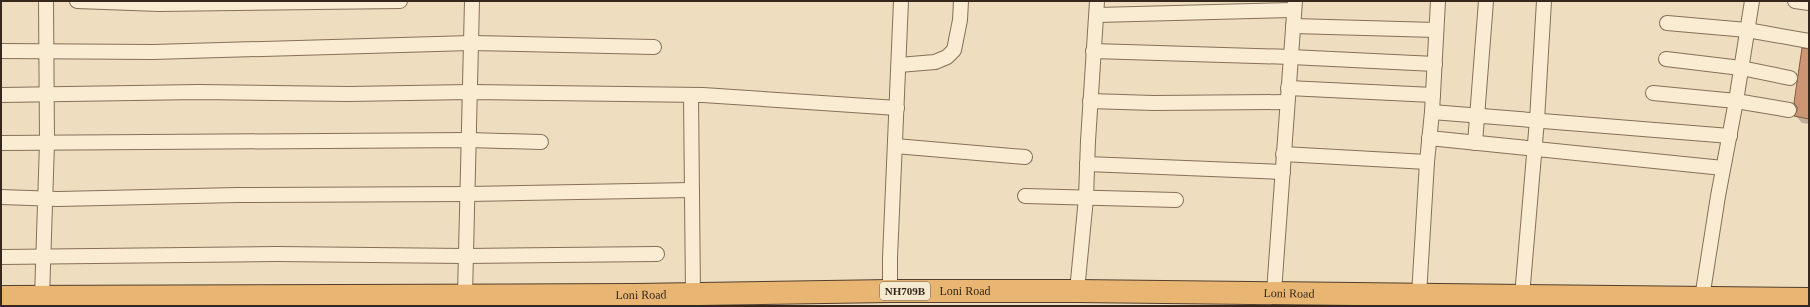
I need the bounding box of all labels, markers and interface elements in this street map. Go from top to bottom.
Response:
road number: NH709B [880,282,930,300]
street label: Loni Road [939,284,990,298]
street label: Loni Road [1263,286,1315,301]
street label: Loni Road [615,287,667,302]

